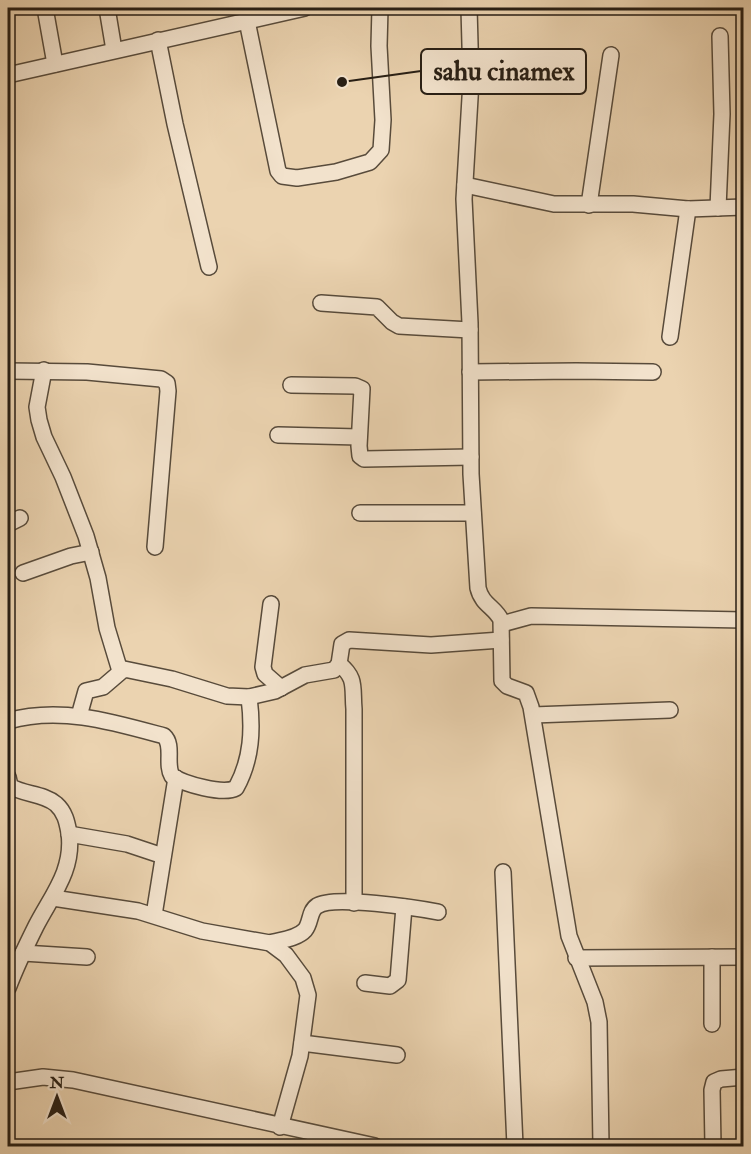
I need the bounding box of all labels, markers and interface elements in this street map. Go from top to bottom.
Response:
callout: sahu cinamex [421,49,586,94]
text: sahu cinamex [433,55,576,88]
north arrow [27,1067,87,1127]
text: N [49,1073,65,1093]

